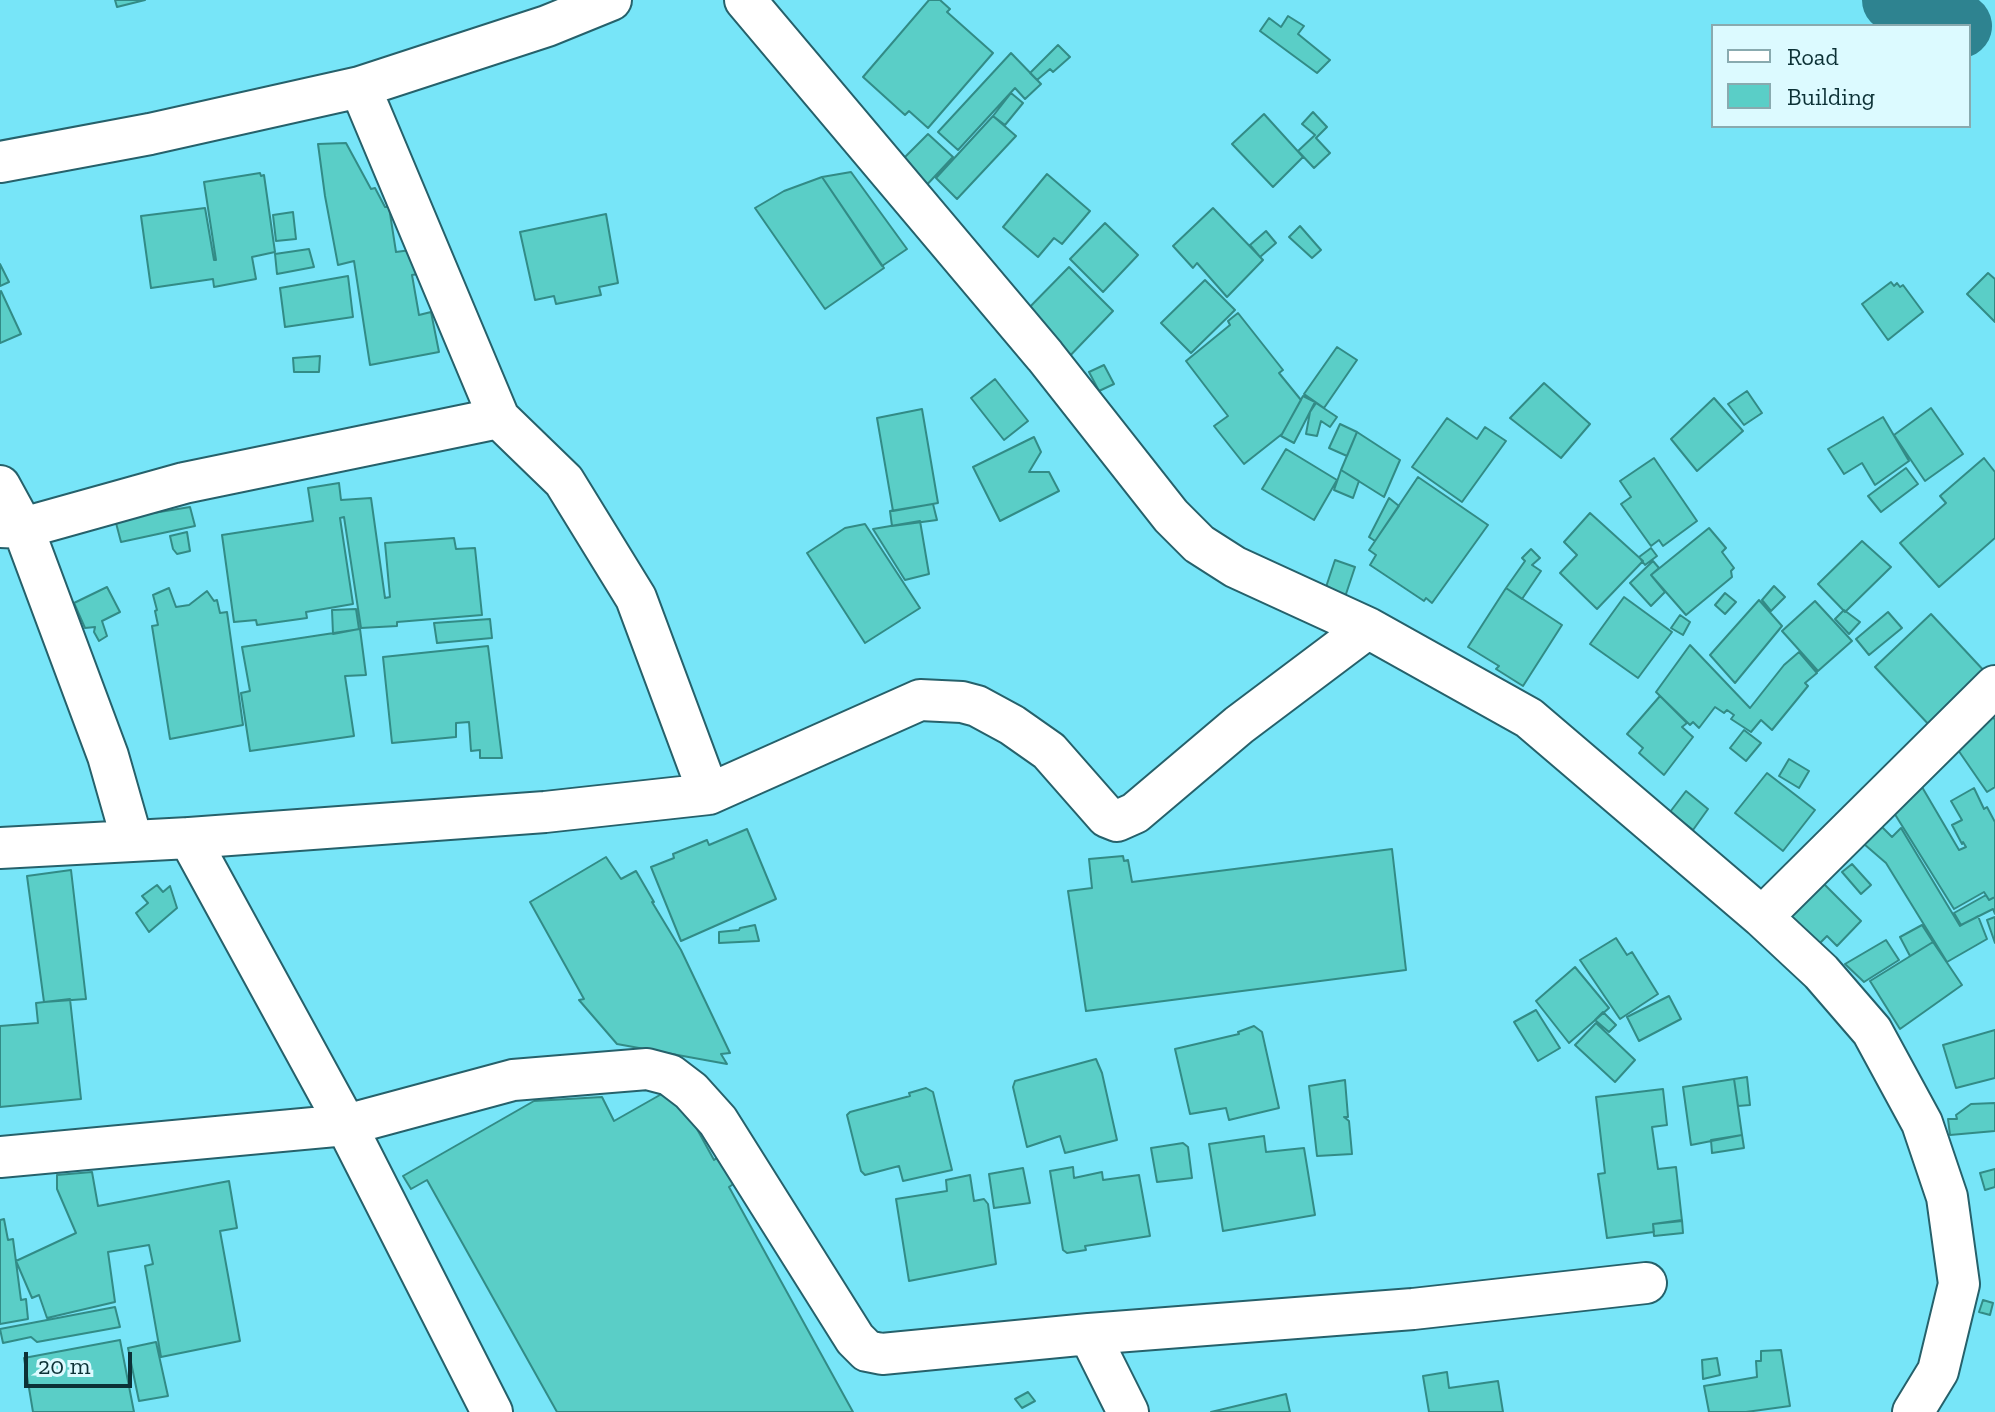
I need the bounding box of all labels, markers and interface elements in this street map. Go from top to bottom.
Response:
legend [1711,24,1971,128]
text: Road [1787,42,1839,71]
text: Building [1787,82,1875,111]
scale bar [28,1336,136,1386]
text: 20 m [38,1351,90,1380]

